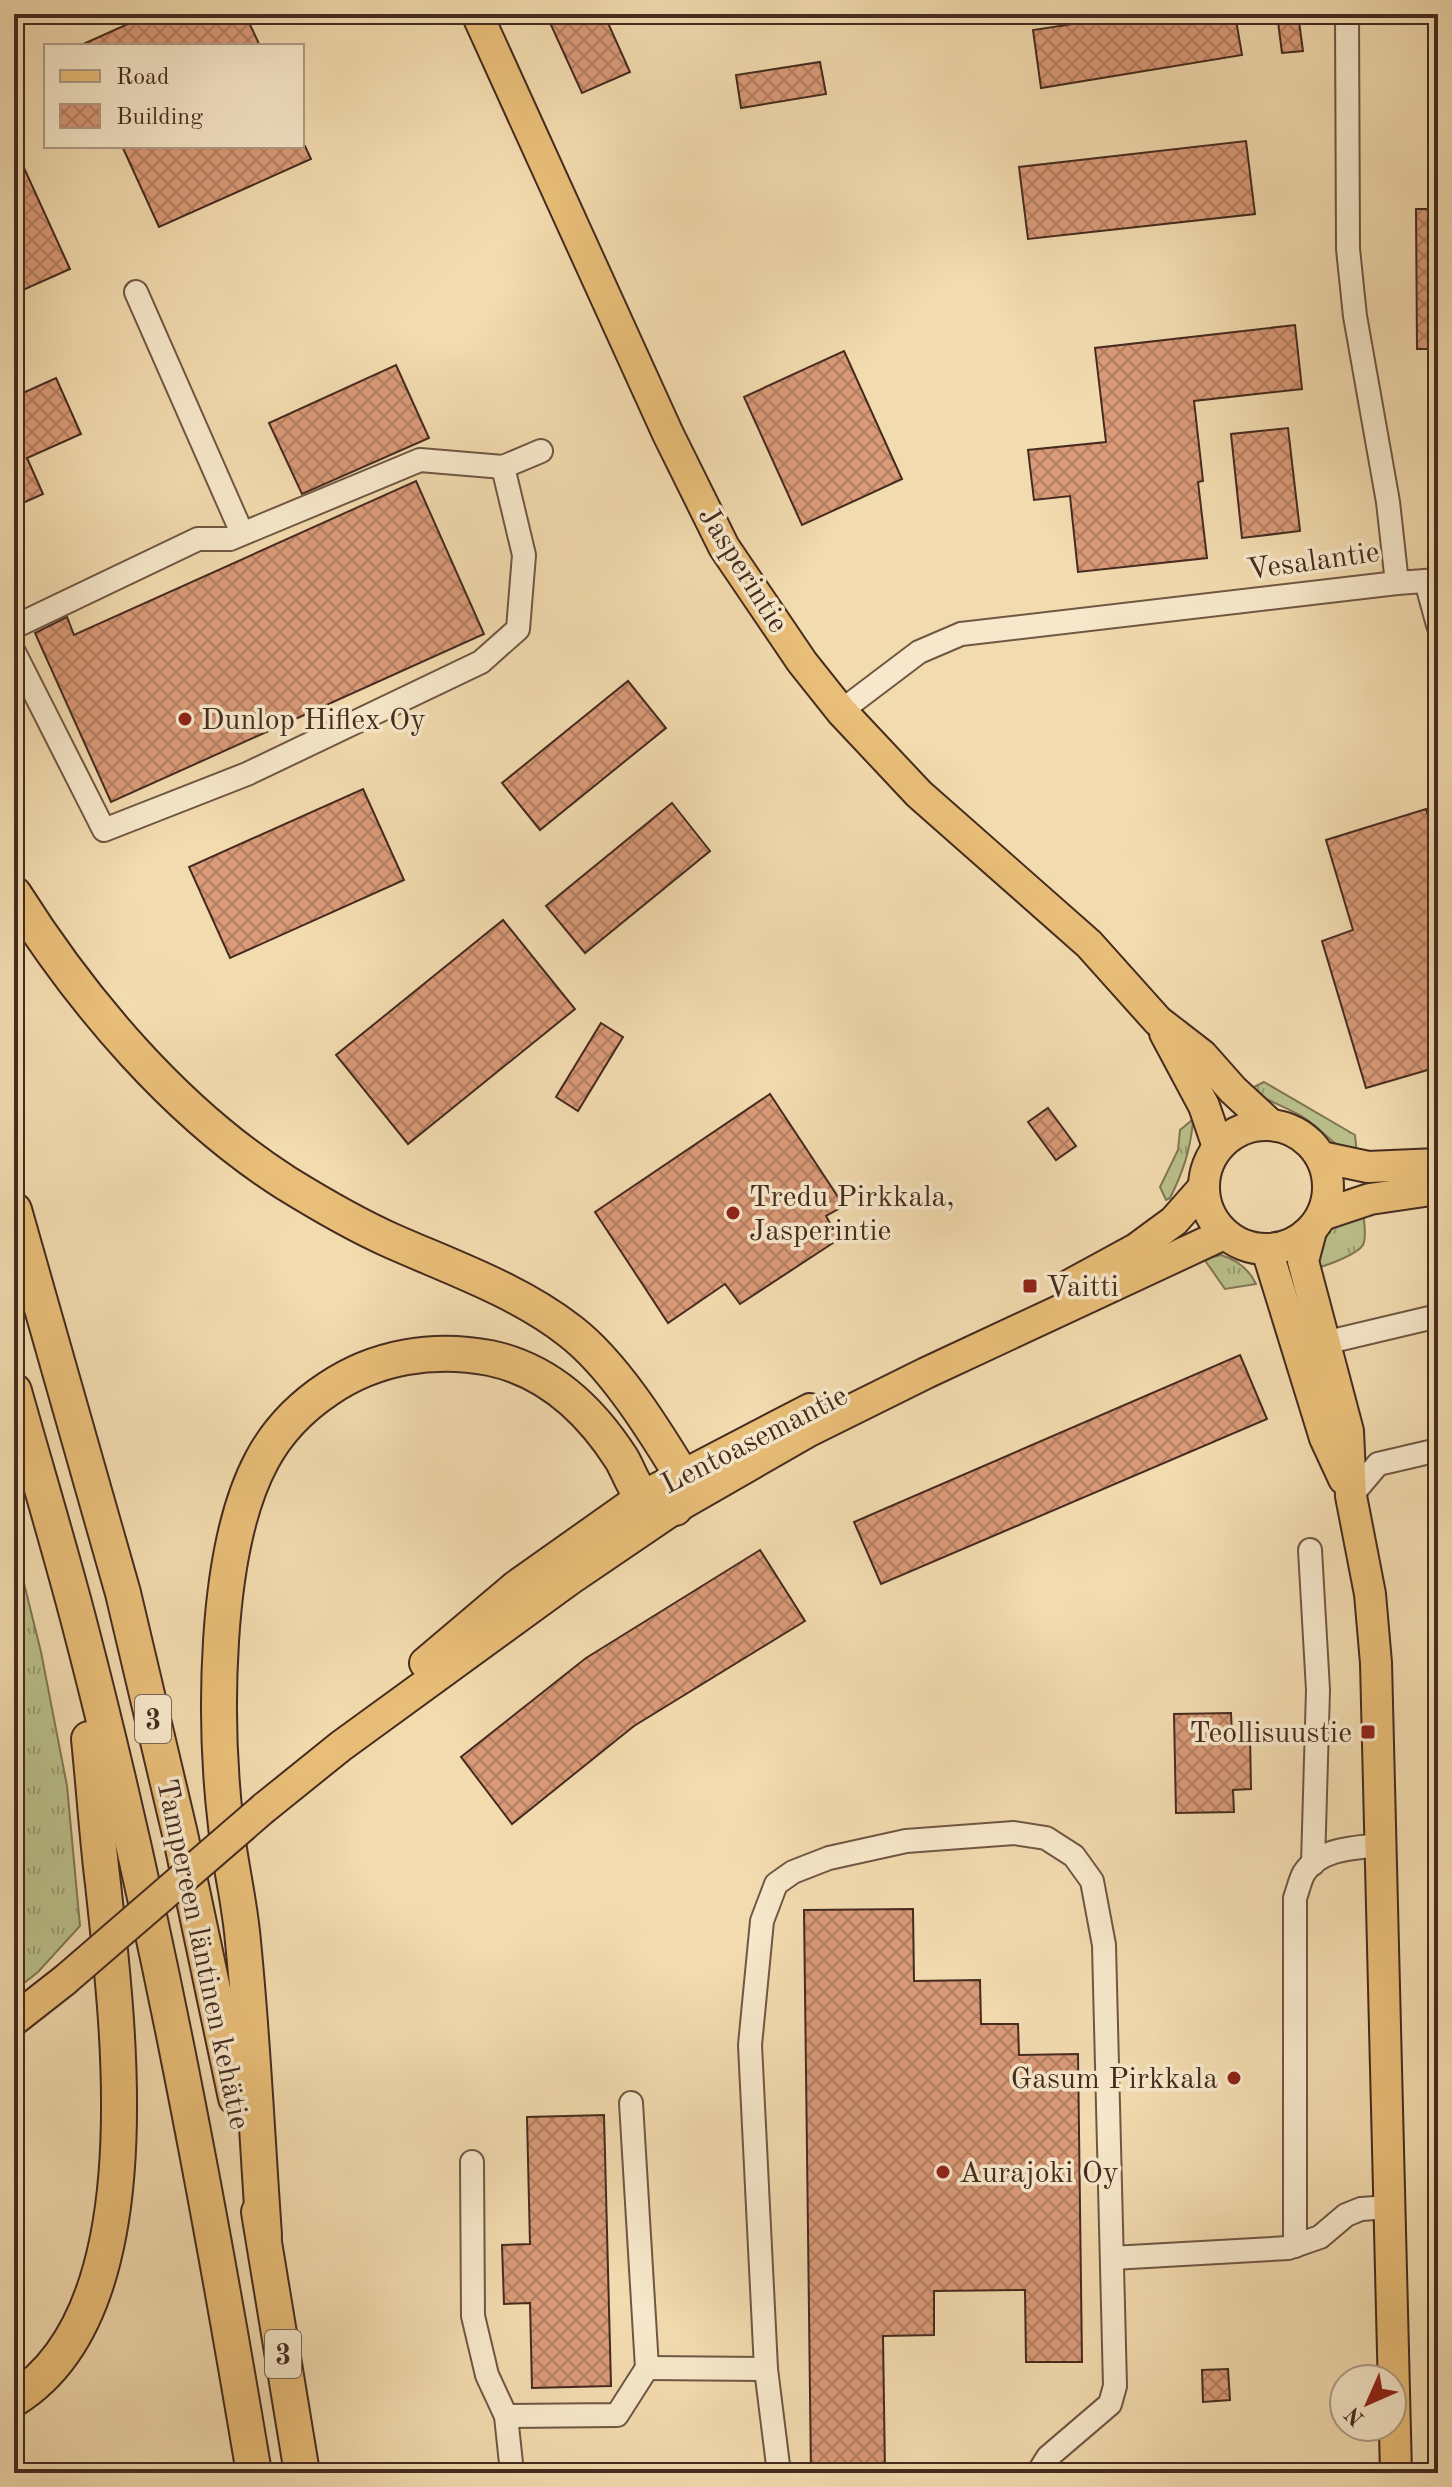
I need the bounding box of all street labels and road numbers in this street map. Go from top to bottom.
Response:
street label: Jasperintie [692,502,793,638]
street label: Vesalantie [1245,538,1381,586]
street label: Lentoasemantie [657,1381,853,1501]
road number: 3 [135,1695,171,1743]
street label: Tampereen läntinen kehätie [150,1776,254,2132]
road number: 3 [265,2330,301,2378]

